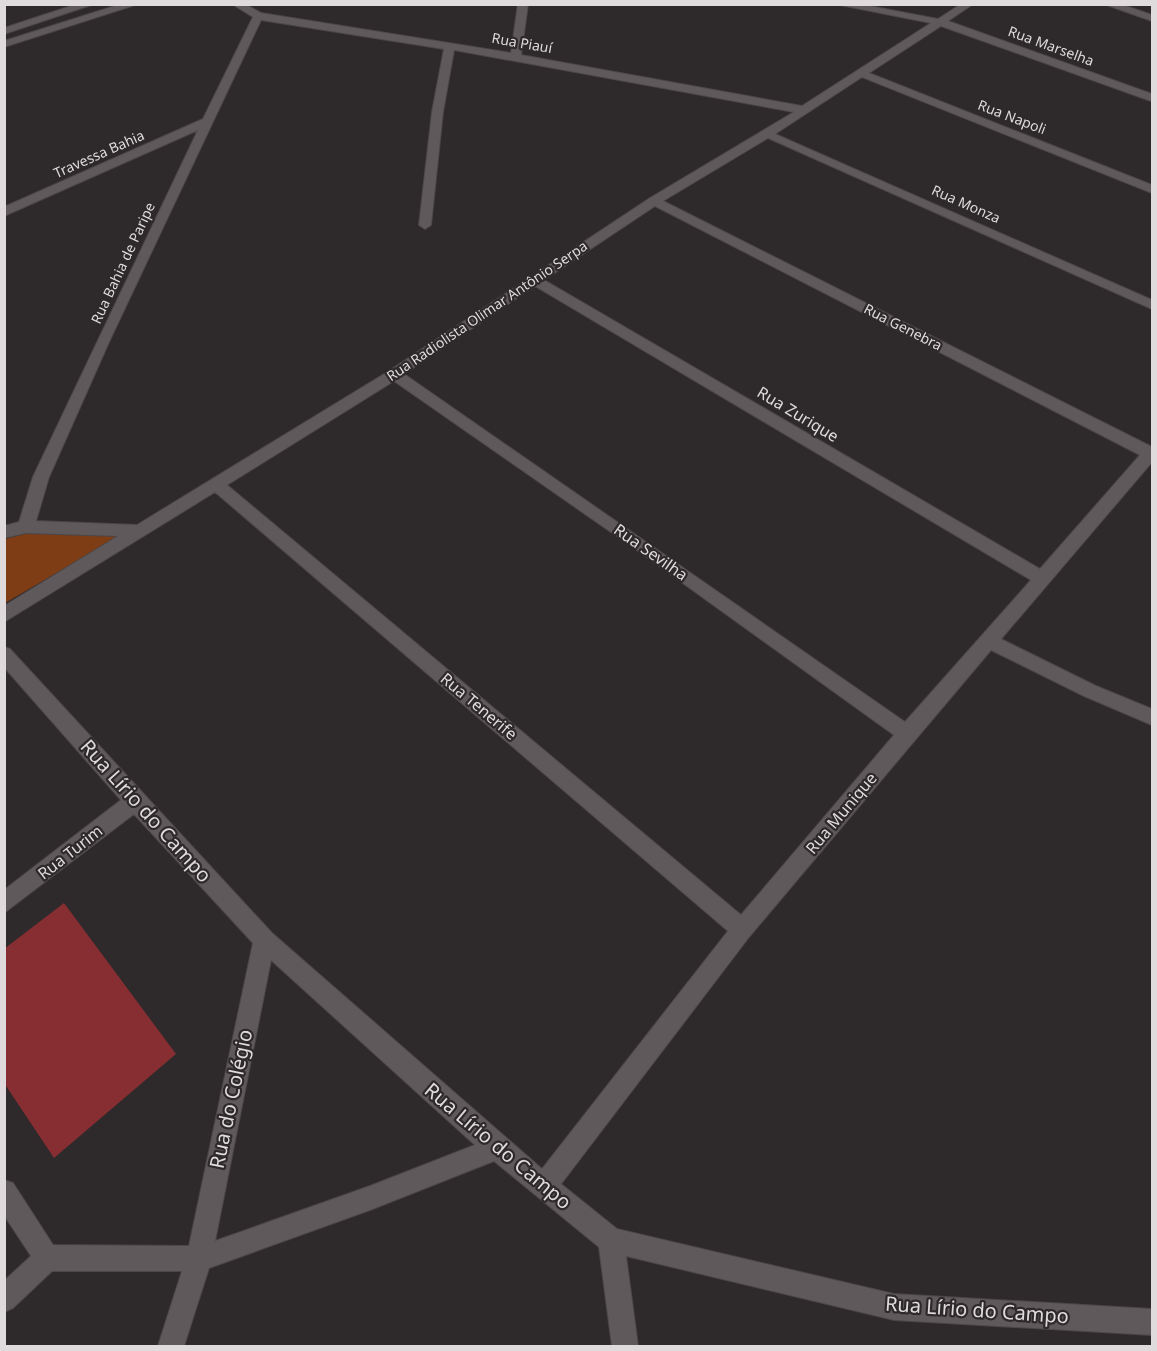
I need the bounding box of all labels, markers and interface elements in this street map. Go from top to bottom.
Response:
street label: Rua Marselha [1006,21,1097,70]
street label: Rua Piauí [490,28,554,57]
street label: Rua Napoli [975,95,1049,138]
street label: Travessa Bahia [50,125,147,182]
street label: Rua Monza [929,180,1003,227]
street label: Rua Bahia de Paripe [86,199,159,327]
street label: Rua Radiolista Olimar Antônio Serpa [383,236,591,385]
street label: Rua Genebra [861,299,946,354]
street label: Rua Zurique [753,381,843,447]
street label: Rua Sevilha [610,518,692,586]
street label: Rua Tenerife [436,667,522,745]
street label: Rua Lírio do Campo [75,733,218,888]
street label: Rua Munique [800,768,882,858]
street label: Rua Turim [33,820,107,884]
street label: Rua do Colégio [203,1027,258,1171]
street label: Rua Lírio do Campo [419,1076,578,1215]
street label: Rua Lírio do Campo [884,1290,1070,1329]

